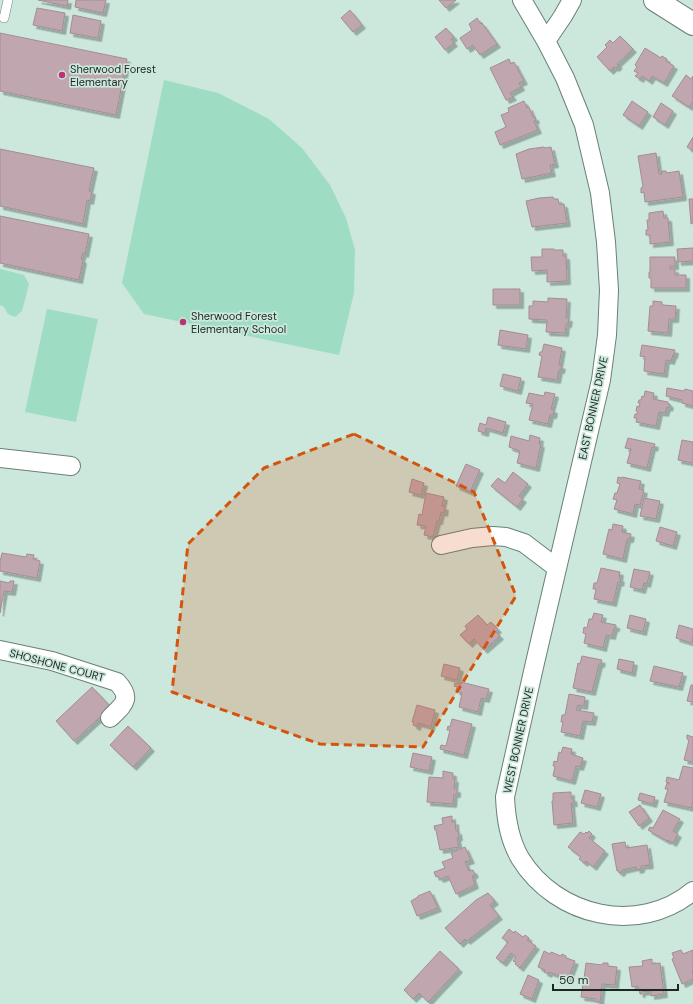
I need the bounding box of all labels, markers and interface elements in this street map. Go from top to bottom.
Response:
place label: Sherwood Forest Elementary [70,62,156,89]
marker: Sherwood Forest Elementary [57,70,67,80]
place label: Sherwood Forest Elementary School [191,309,286,336]
marker: Sherwood Forest Elementary School [178,317,188,327]
street label: EAST BONNER DRIVE [575,355,611,461]
street label: SHOSHONE COURT [8,646,106,684]
street label: WEST BONNER DRIVE [500,686,536,794]
scale bar [553,966,678,992]
text: 50 m [559,972,588,988]

